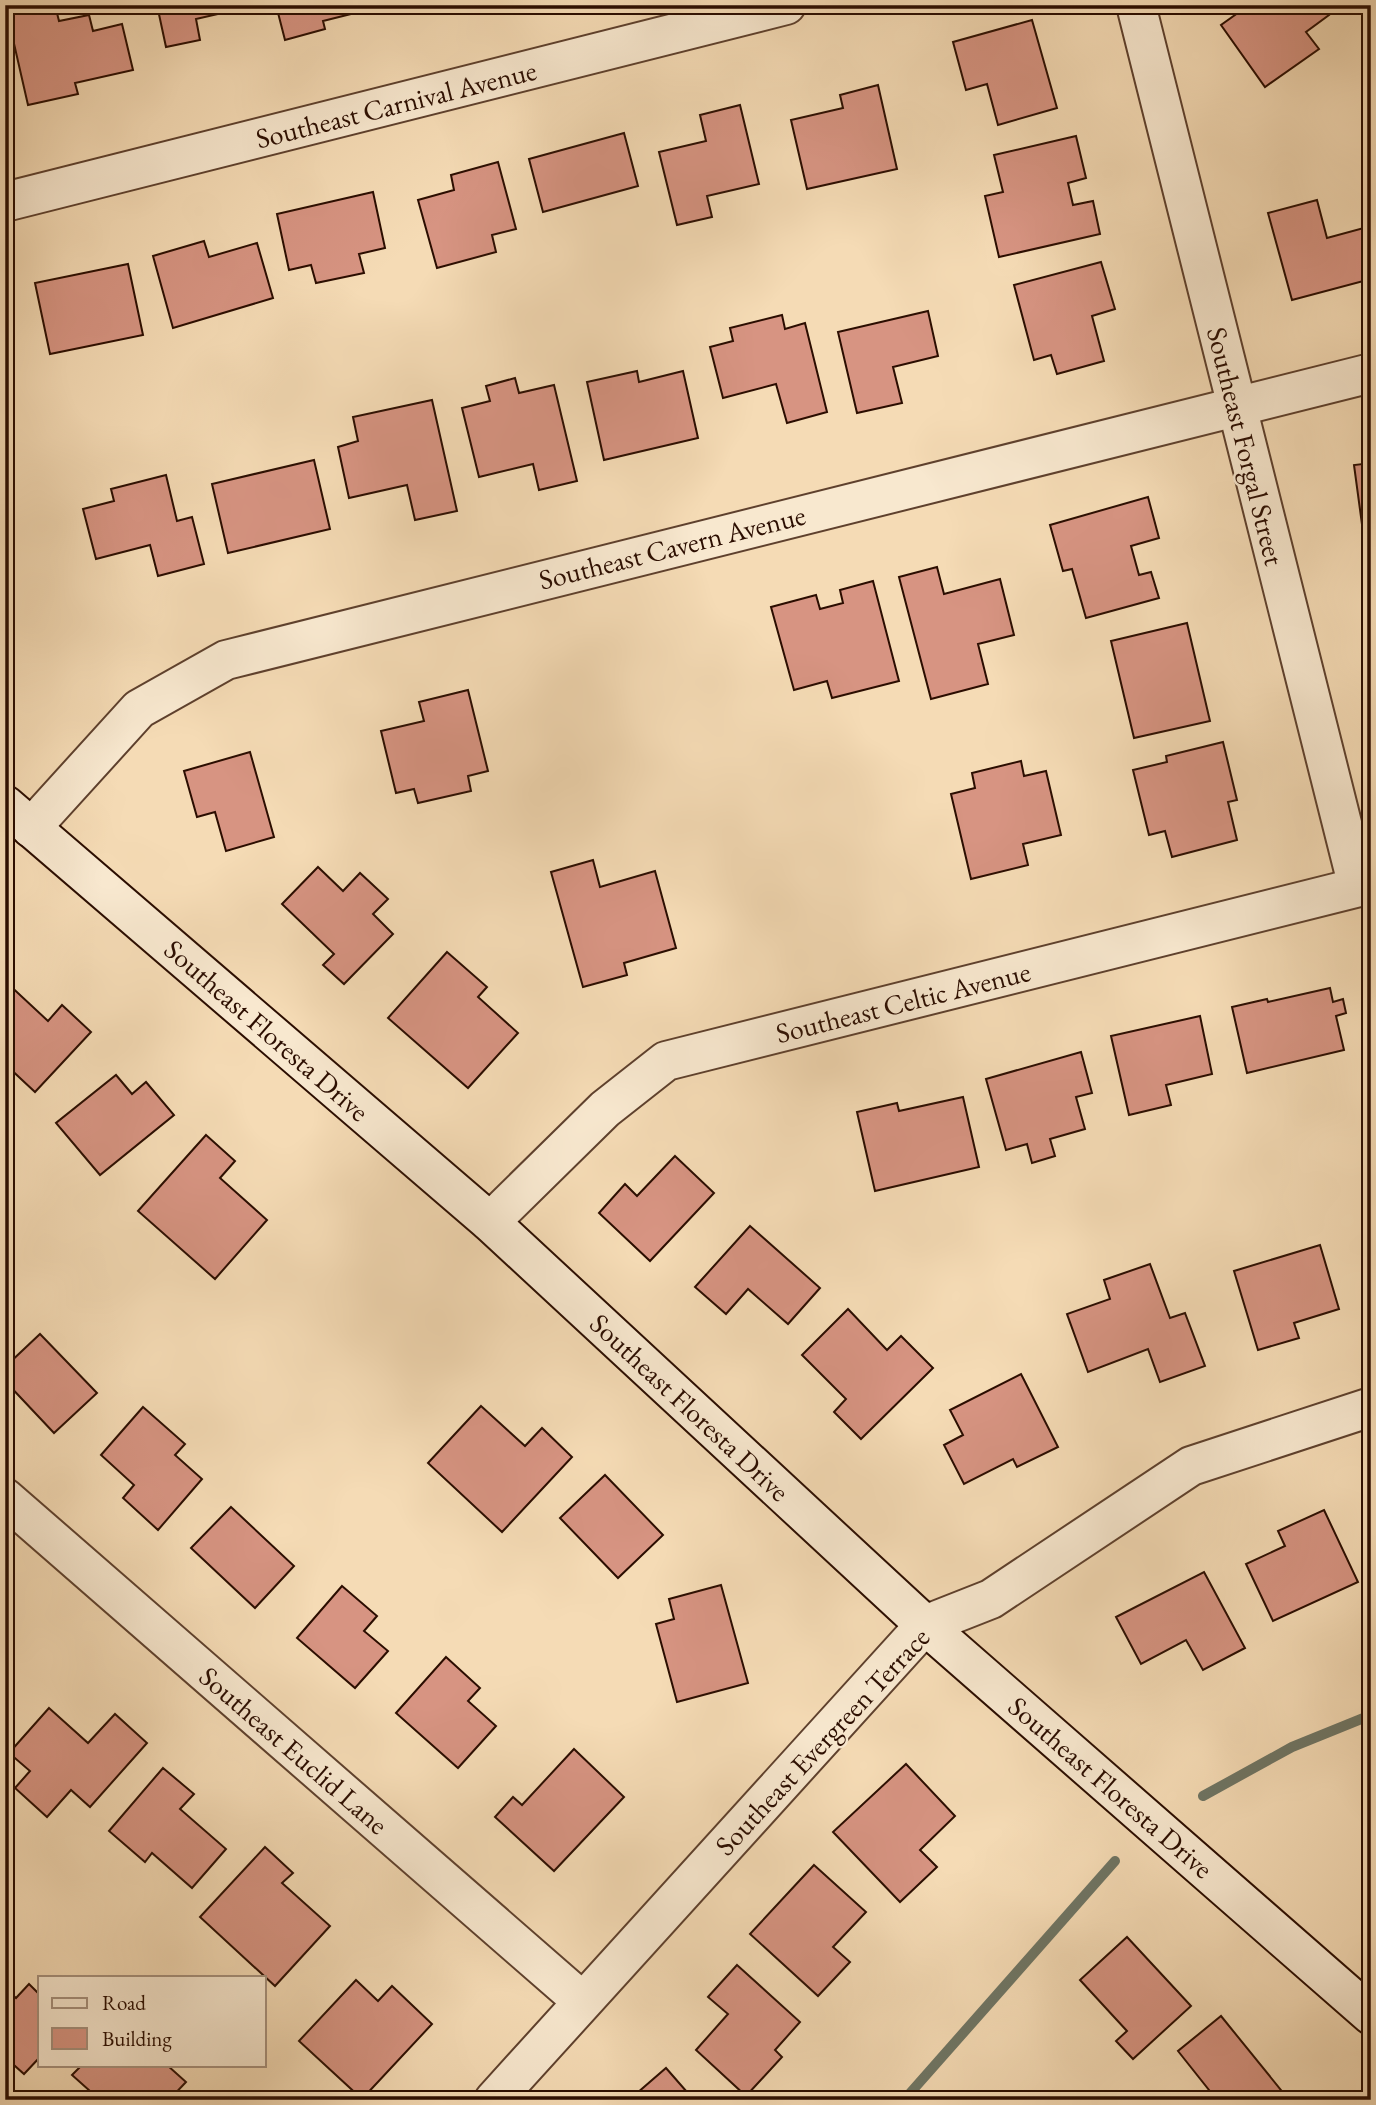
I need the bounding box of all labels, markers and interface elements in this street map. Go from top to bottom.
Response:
street label: Southeast Carnival Avenue [252,52,540,156]
street label: Southeast Forgal Street [1199,323,1293,569]
street label: Southeast Cavern Avenue [535,496,809,598]
street label: Southeast Floresta Drive [157,931,377,1129]
street label: Southeast Celtic Avenue [772,953,1034,1051]
street label: Southeast Floresta Drive [583,1305,797,1509]
street label: Southeast Evergreen Terrace [707,1619,937,1863]
street label: Southeast Euclid Lane [192,1658,396,1842]
street label: Southeast Floresta Drive [1001,1688,1221,1886]
legend [38,1976,266,2066]
text: Road [102,1989,146,2016]
text: Building [102,2025,172,2052]

